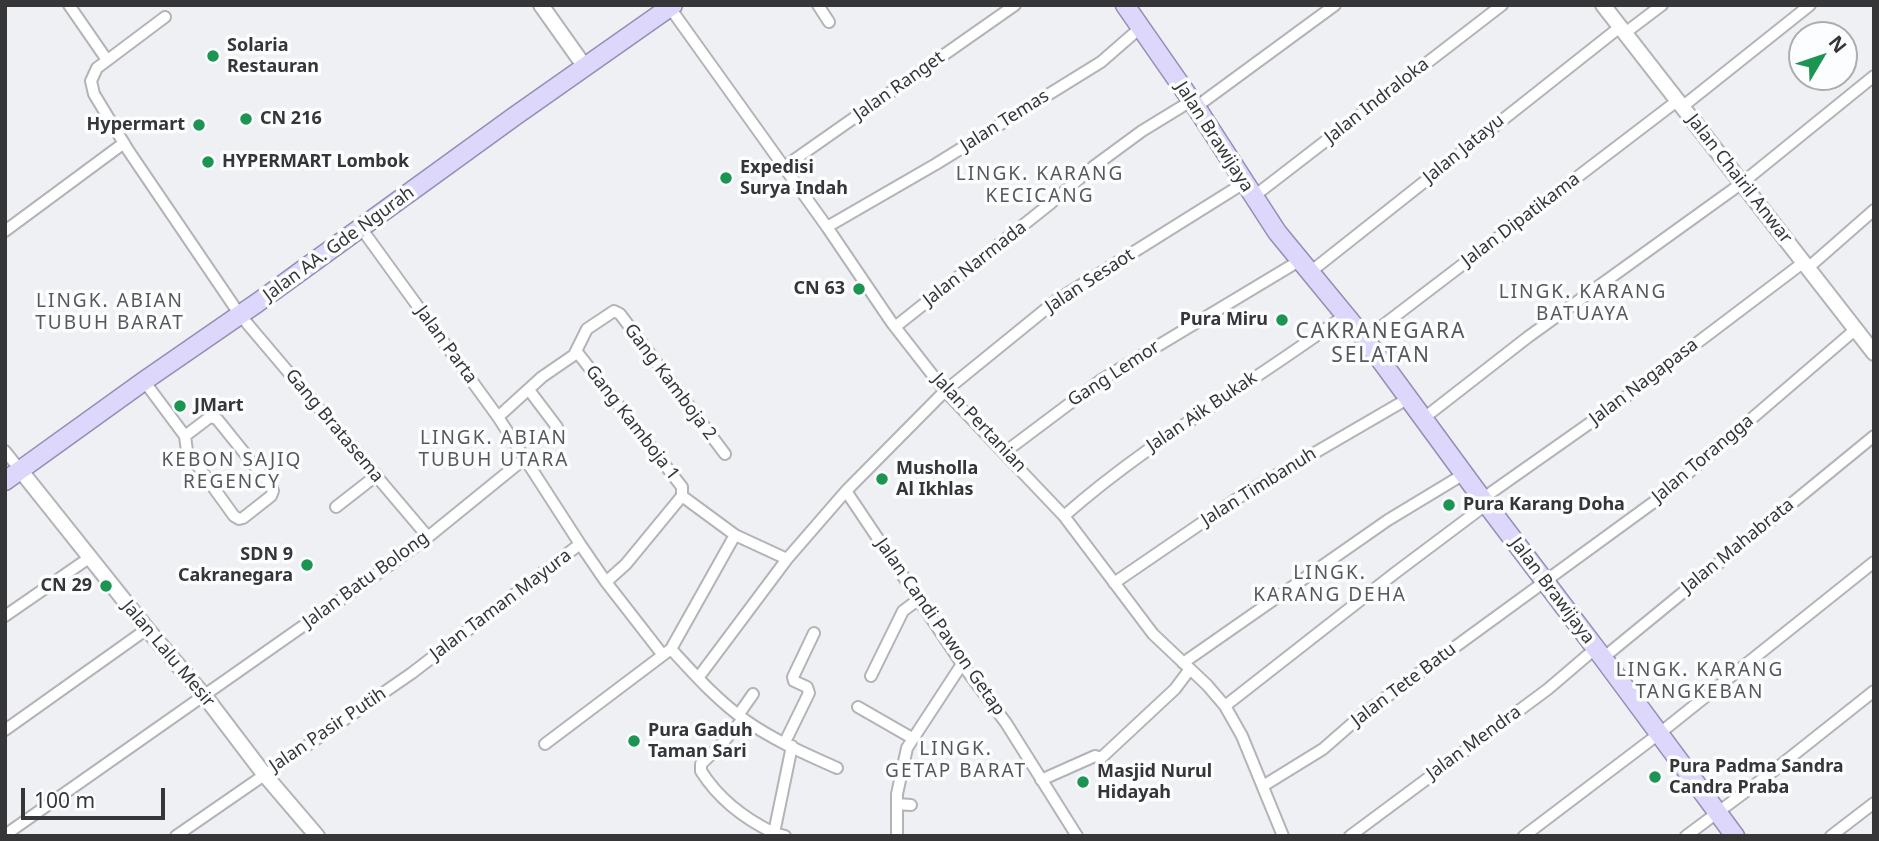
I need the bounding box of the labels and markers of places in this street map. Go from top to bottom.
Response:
place label: Solaria Restauran [227,35,319,78]
marker: Solaria Restauran [205,48,221,64]
place label: CN 216 [260,108,322,130]
marker: CN 216 [238,111,254,127]
place label: Hypermart [87,114,185,136]
marker: Hypermart [191,117,207,133]
place label: HYPERMART Lombok [222,151,409,173]
marker: HYPERMART Lombok [200,154,216,170]
place label: Expedisi Surya Indah [740,157,848,200]
marker: Expedisi Surya Indah [718,170,734,186]
place label: CN 63 [794,278,845,300]
marker: CN 63 [851,281,867,297]
place label: Pura Miru [1180,309,1268,331]
marker: Pura Miru [1274,312,1290,328]
place label: JMart [194,395,244,417]
marker: JMart [172,398,188,414]
place label: Musholla Al Ikhlas [896,458,978,500]
marker: Musholla Al Ikhlas [874,471,890,487]
place label: Pura Karang Doha [1463,494,1625,516]
marker: Pura Karang Doha [1441,497,1457,513]
place label: SDN 9 Cakranegara [178,544,293,586]
marker: SDN 9 Cakranegara [299,557,315,573]
place label: CN 29 [41,575,92,597]
marker: CN 29 [98,578,114,594]
place label: Pura Gaduh Taman Sari [648,720,753,762]
marker: Pura Gaduh Taman Sari [626,733,642,749]
place label: Pura Padma Sandra Candra Praba [1669,756,1844,798]
place label: Masjid Nurul Hidayah [1097,761,1212,804]
marker: Pura Padma Sandra Candra Praba [1647,769,1663,785]
marker: Masjid Nurul Hidayah [1075,774,1091,790]

